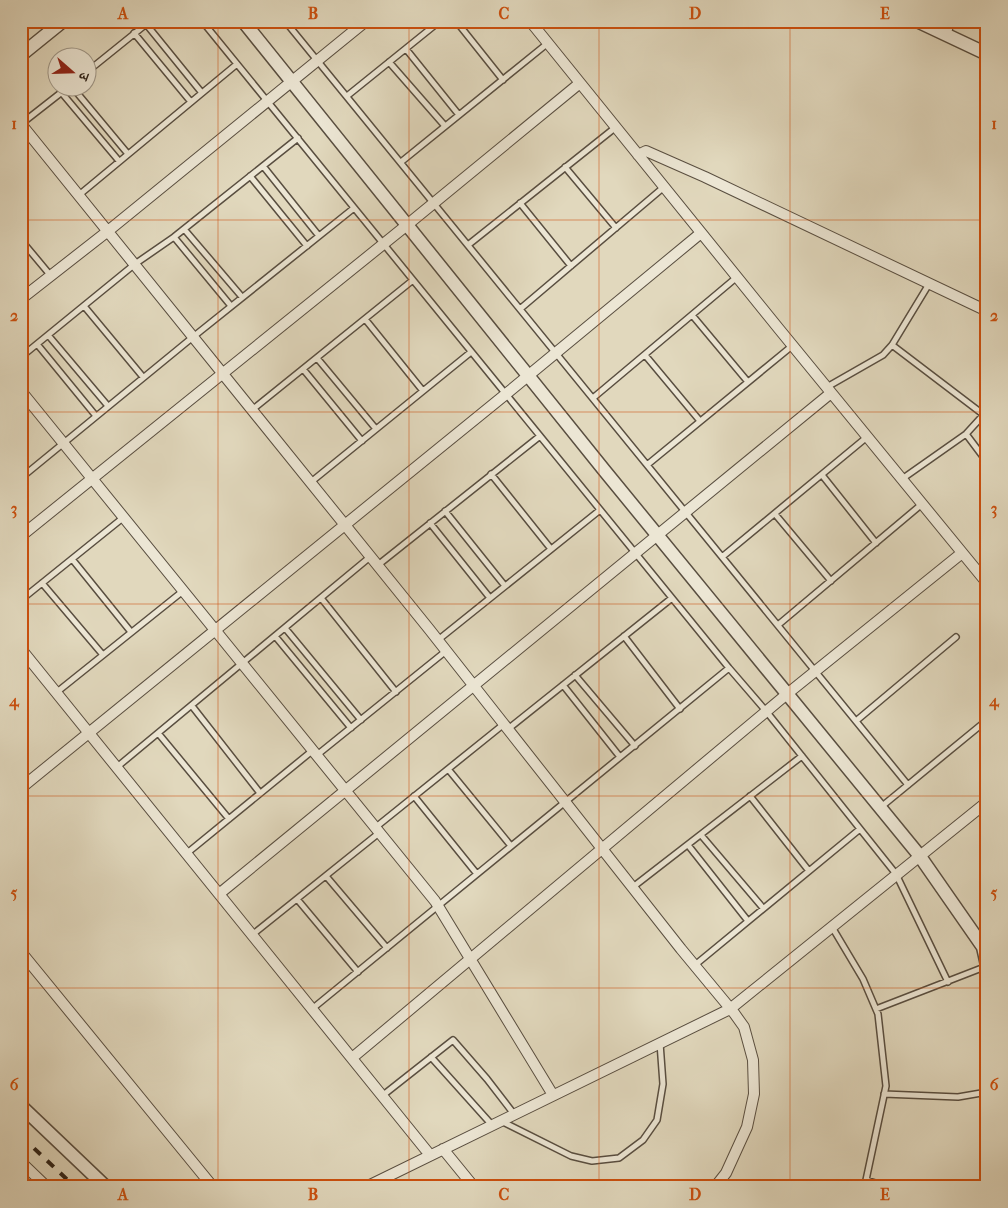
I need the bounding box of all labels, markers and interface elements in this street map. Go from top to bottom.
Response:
text: A [117,4,129,23]
text: B [308,4,318,23]
text: C [499,4,510,23]
text: D [689,4,701,23]
text: E [880,4,890,23]
north arrow [48,48,98,98]
text: उ [74,69,93,83]
text: 1 [11,114,17,133]
text: 1 [991,114,997,133]
text: 2 [10,306,18,325]
text: 2 [990,306,998,325]
text: 3 [11,499,17,519]
text: 3 [991,499,997,519]
text: 4 [8,691,20,711]
text: 4 [988,691,1000,711]
text: 5 [11,883,18,902]
text: 5 [991,883,998,902]
text: 6 [10,1075,19,1094]
text: 6 [990,1075,999,1094]
text: A [117,1185,129,1204]
text: B [308,1185,318,1204]
text: C [499,1185,510,1204]
text: D [689,1185,701,1204]
text: E [880,1185,890,1204]

